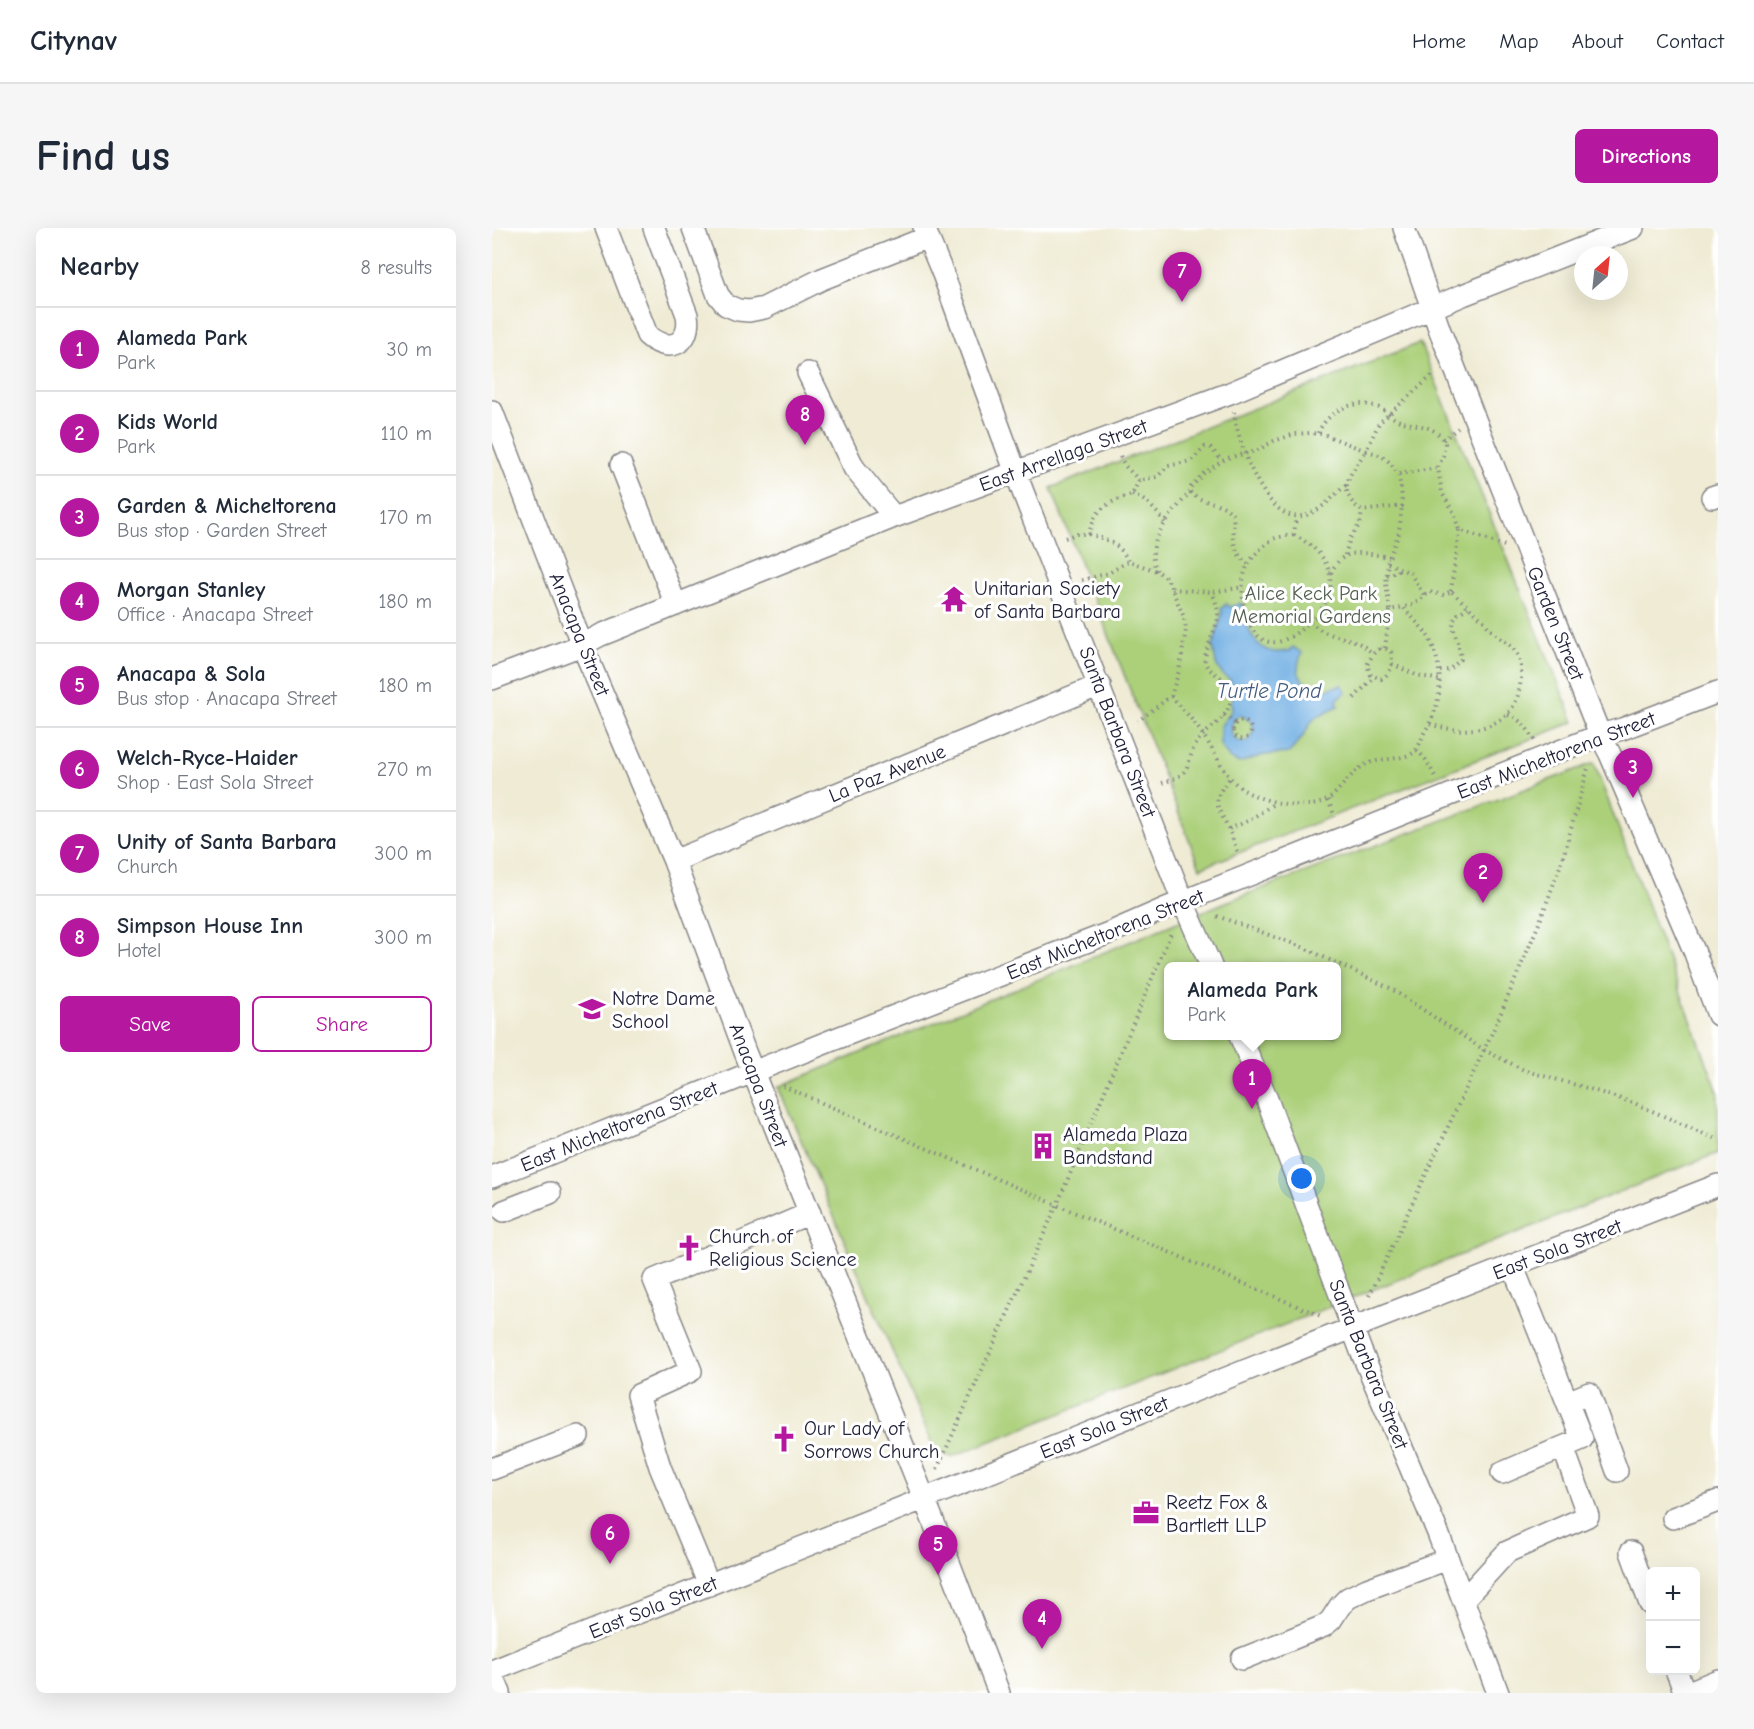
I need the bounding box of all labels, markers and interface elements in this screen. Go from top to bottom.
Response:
text: Citynav [30,25,117,57]
text: Home [1412,29,1466,53]
text: Map [1499,29,1539,53]
text: About [1572,29,1623,53]
text: Contact [1656,29,1724,53]
button: Directions [1575,129,1718,183]
text: Find us [36,132,170,181]
north arrow [1574,246,1628,300]
text: Nearby [60,252,139,282]
pin: 7 [1162,253,1202,302]
text: 8 results [360,256,432,279]
text: Alameda Park [117,325,247,351]
text: 1 [76,338,83,361]
text: 30 m [386,338,432,361]
text: Park [117,351,155,374]
pin: 8 [786,396,824,445]
text: Kids World [117,409,218,435]
street label: East Arrellaga Street [976,414,1151,497]
text: 2 [75,422,84,445]
text: 110 m [381,422,432,445]
text: Park [117,435,155,458]
text: Garden & Micheltorena [117,493,337,519]
text: 3 [75,506,84,529]
text: 170 m [379,506,432,529]
text: Bus stop · Garden Street [117,519,327,542]
street label: Garden Street [1522,563,1589,685]
street label: Anacapa Street [544,569,615,700]
text: Morgan Stanley [117,577,265,603]
place label: Unitarian Society of Santa Barbara [974,577,1121,623]
park label: Alice Keck Park Memorial Gardens [1231,582,1391,628]
temple icon: Unitarian Society of Santa Barbara [939,584,969,614]
text: 4 [75,590,84,613]
text: 180 m [378,590,432,613]
text: Office · Anacapa Street [117,603,313,626]
street label: Santa Barbara Street [1074,644,1161,822]
text: Anacapa & Sola [117,661,266,687]
text: 5 [74,674,85,697]
text: 180 m [378,674,432,697]
water label: Turtle Pond [1217,679,1322,703]
text: Bus stop · Anacapa Street [117,687,337,710]
street label: East Micheltorena Street [1454,707,1660,804]
street label: La Paz Avenue [826,740,949,807]
text: Welch-Ryce-Haider [117,745,298,771]
pin: 3 [1614,748,1652,798]
text: 6 [74,758,85,781]
text: 270 m [377,758,432,781]
text: Shop · East Sola Street [117,771,313,794]
text: Unity of Santa Barbara [117,829,337,855]
text: 7 [75,842,84,865]
text: 300 m [374,842,432,865]
pin: 2 [1464,854,1502,903]
text: Church [117,855,178,878]
street label: East Micheltorena Street [1003,884,1208,985]
text: Simpson House Inn [117,913,303,939]
text: 8 [74,926,85,949]
text: 300 m [374,926,432,949]
text: Hotel [117,939,161,962]
popup [1164,962,1341,1040]
text: Alameda Park [1187,977,1318,1003]
place label: Notre Dame School [612,987,715,1033]
school or university icon: Notre Dame School [577,994,607,1024]
button: Save [60,996,240,1052]
button: Share [252,996,432,1052]
text: Park [1187,1003,1226,1026]
street label: Anacapa Street [724,1020,793,1151]
pin: 1 [1232,1060,1272,1109]
street label: East Micheltorena Street [517,1076,722,1177]
place label: Alameda Plaza Bandstand [1063,1123,1188,1169]
building icon: Alameda Plaza Bandstand [1028,1131,1058,1161]
your location [1287,1164,1316,1193]
street label: East Sola Street [1489,1214,1626,1285]
place label: Church of Religious Science [709,1225,857,1271]
church icon: Church of Religious Science [674,1233,704,1263]
street label: Santa Barbara Street [1324,1276,1414,1454]
street label: East Sola Street [1037,1391,1173,1464]
place label: Our Lady of Sorrows Church [804,1417,939,1463]
church icon: Our Lady of Sorrows Church [769,1424,799,1454]
place label: Reetz Fox & Bartlett LLP [1166,1491,1268,1537]
office icon: Reetz Fox & Bartlett LLP [1131,1498,1161,1528]
pin: 6 [590,1514,630,1564]
pin: 5 [918,1526,958,1575]
map controls [1646,1567,1700,1675]
button: + [1646,1567,1700,1621]
street label: East Sola Street [586,1571,722,1644]
pin: 4 [1022,1600,1062,1649]
button: − [1646,1621,1700,1675]

